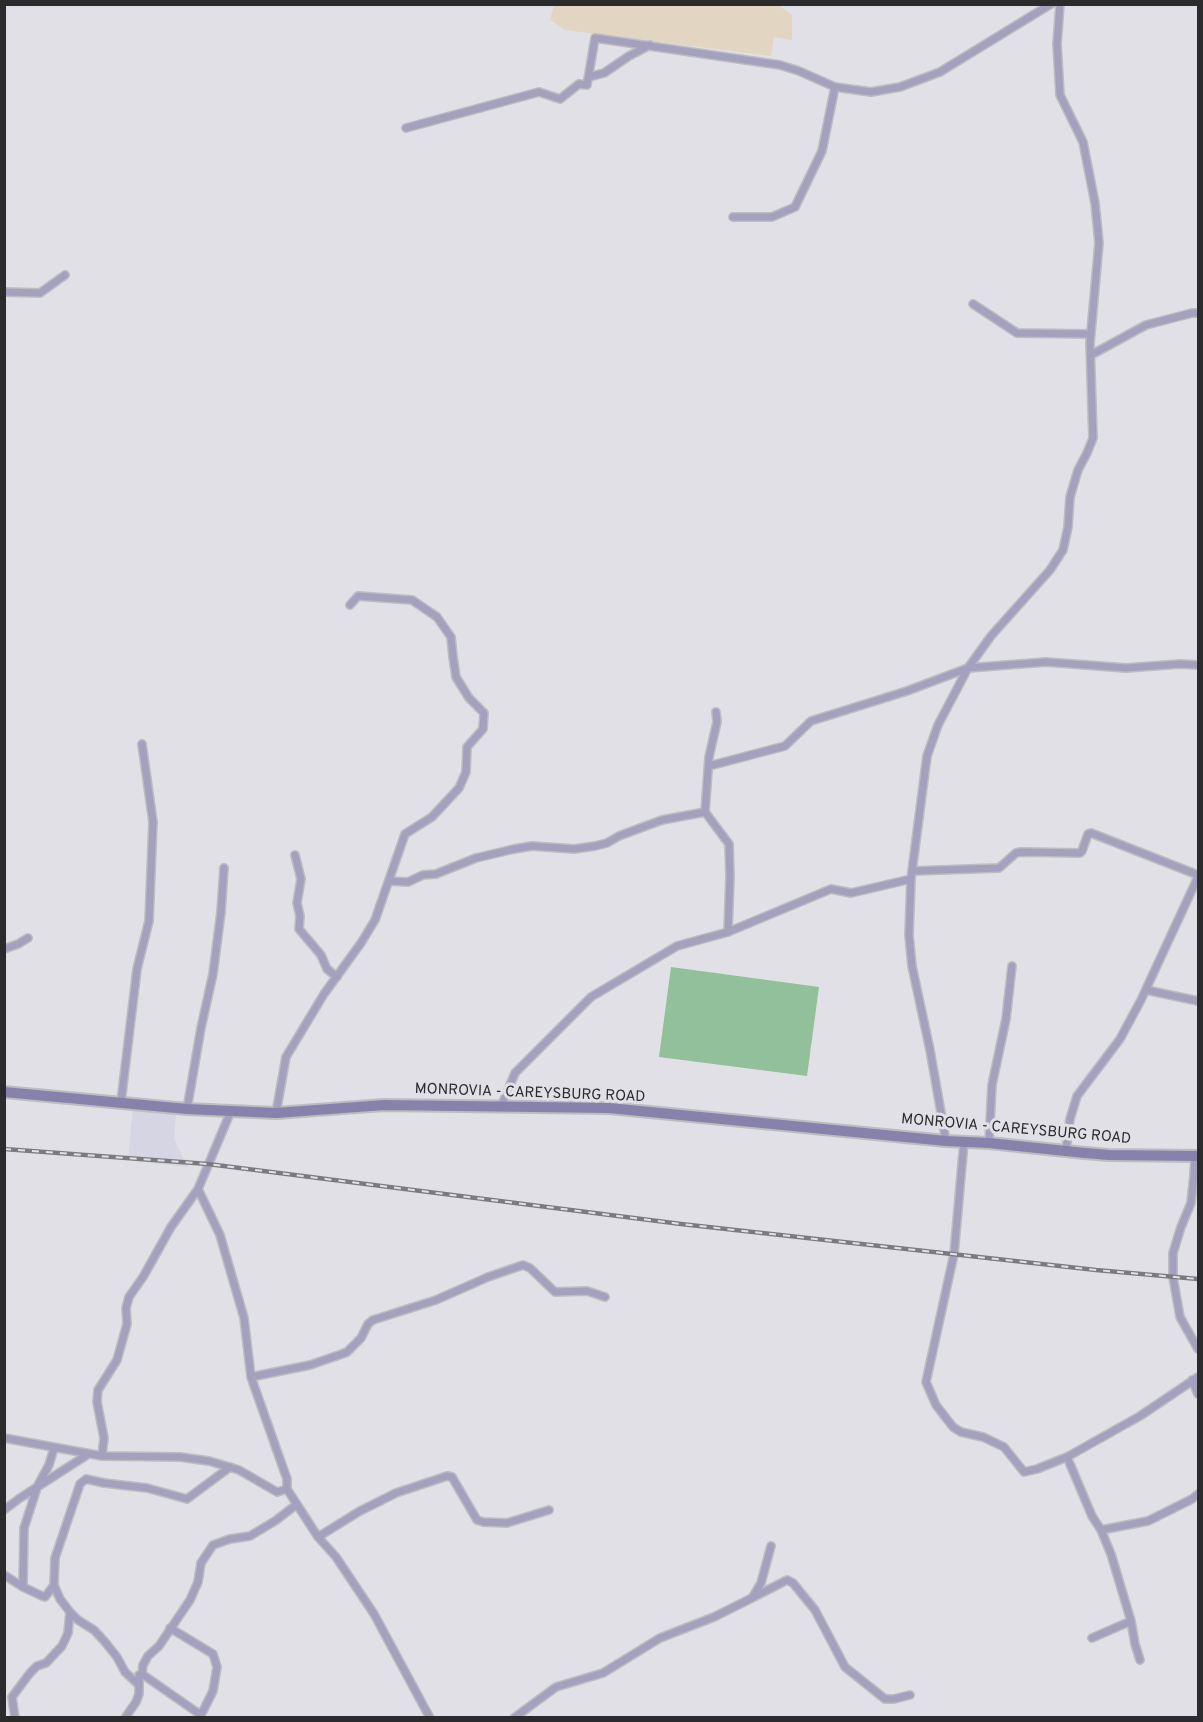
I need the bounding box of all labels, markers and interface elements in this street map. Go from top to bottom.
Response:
street label: MONROVIA - CAREYSBURG ROAD [414,1081,646,1107]
street label: MONROVIA - CAREYSBURG ROAD [900,1111,1132,1149]

